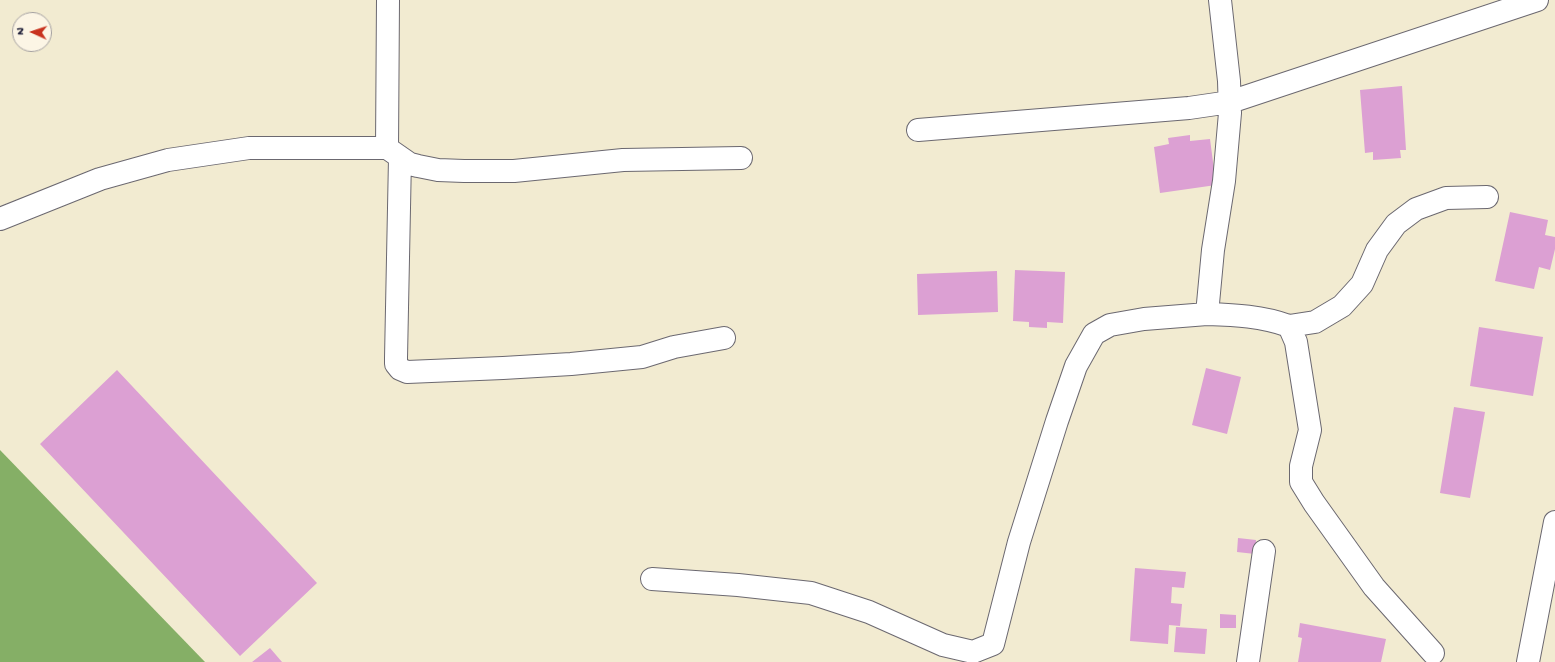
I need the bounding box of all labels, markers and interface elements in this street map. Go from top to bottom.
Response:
north arrow [12,12,52,52]
text: N [15,28,27,35]

